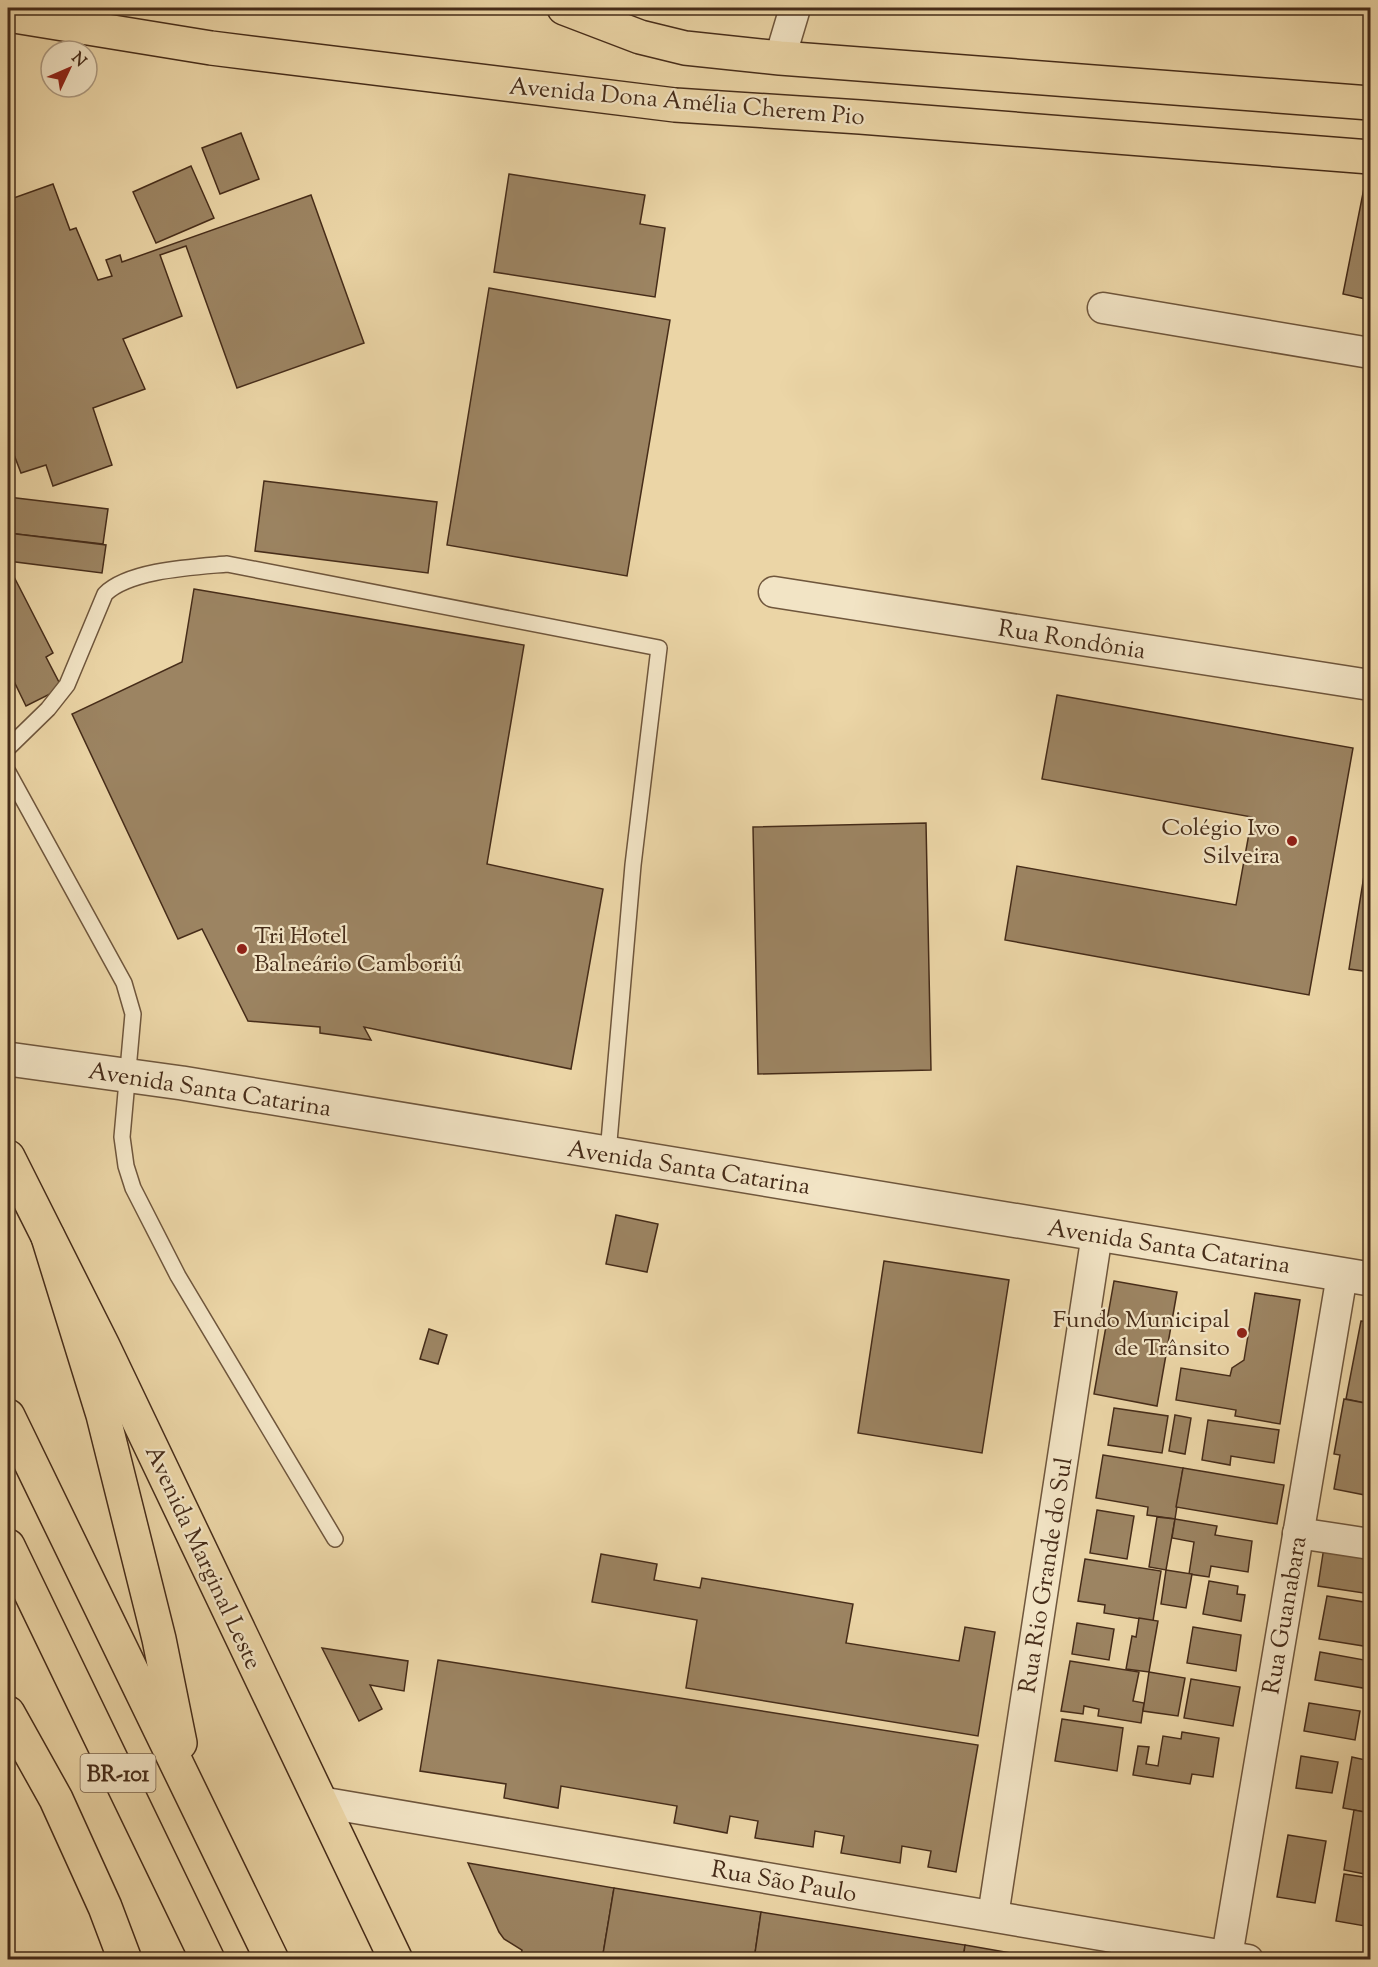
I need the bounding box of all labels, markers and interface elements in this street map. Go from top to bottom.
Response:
north arrow [39,39,99,99]
text: N [65,48,91,73]
street label: Avenida Dona Amélia Cherem Pio [508,71,866,135]
street label: Rua Rondônia [996,613,1148,669]
place label: Colégio Ivo Silveira [1161,812,1280,874]
marker: Colégio Ivo Silveira [1285,834,1299,848]
place label: Tri Hotel Balneário Camboriú [254,920,462,982]
marker: Tri Hotel Balneário Camboriú [235,942,249,956]
street label: Avenida Santa Catarina [86,1055,334,1127]
street label: Avenida Santa Catarina [565,1133,813,1205]
street label: Avenida Santa Catarina [1045,1212,1293,1284]
place label: Fundo Municipal de Trânsito [1053,1304,1230,1366]
marker: Fundo Municipal de Trânsito [1235,1326,1249,1340]
street label: Avenida Marginal Leste [135,1440,269,1675]
street label: Rua Rio Grande do Sul [1012,1455,1082,1696]
street label: Rua Guanabara [1255,1534,1317,1697]
road number: BR-101 [80,1754,156,1792]
street label: Rua São Paulo [708,1853,859,1912]

